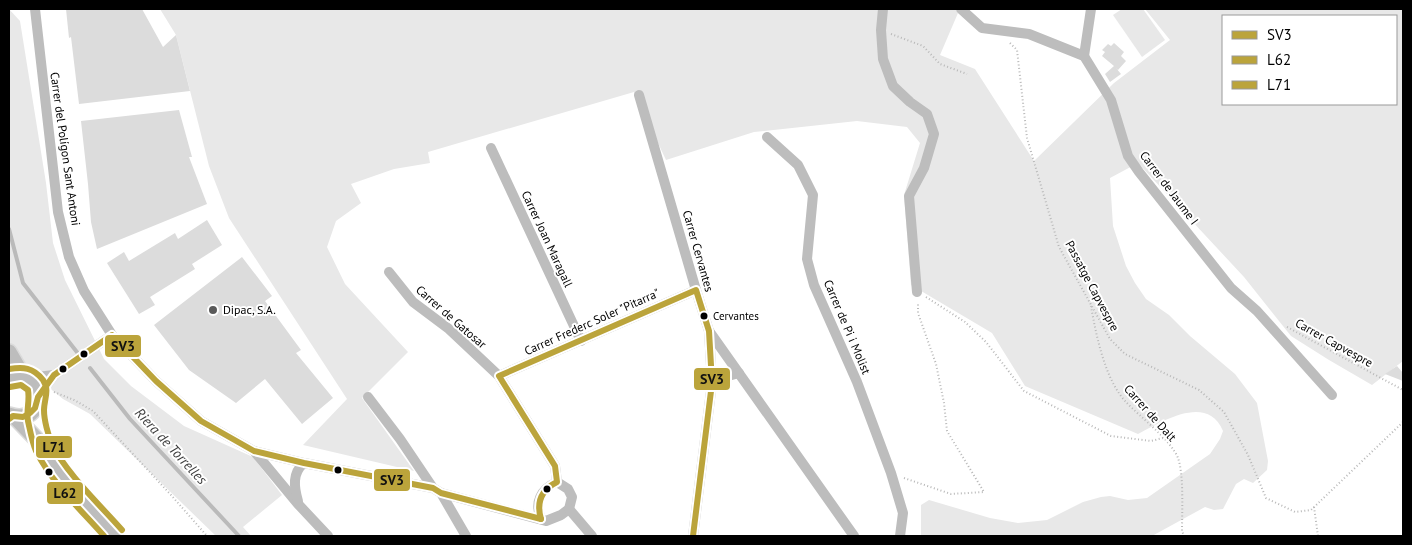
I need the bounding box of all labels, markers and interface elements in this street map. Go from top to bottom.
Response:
legend [1222,15,1397,105]
text: SV3 [1267,25,1292,44]
text: L62 [1267,50,1291,69]
street label: Carrer del Polígon Sant Antoni [47,71,84,227]
text: L71 [1267,75,1291,94]
street label: Carrer de Jaume I [1137,148,1202,227]
street label: Carrer Joan Maragall [519,188,577,290]
street label: Carrer Cervantes [680,208,717,293]
street label: Passatge Capvespre [1062,238,1123,334]
street label: Carrer de Pi i Molist [821,277,874,376]
street label: Carrer de Gatosar [413,282,490,351]
street label: Carrer Frederc Soler "Pitarra" [522,285,662,358]
place label: Dipac, S.A. [223,302,276,317]
marker: Dipac, S.A. [207,304,219,316]
place label: Cervantes [713,309,759,323]
marker: Cervantes [699,311,709,321]
street label: Carrer Capvespre [1293,315,1376,370]
line badge: SV3 [104,334,142,358]
text: SV3 [111,337,135,355]
unlabelled marker [79,349,89,359]
unlabelled marker [58,364,68,374]
line badge: SV3 [693,367,731,391]
text: SV3 [700,370,724,388]
street label: Carrer de Dalt [1121,381,1180,444]
water label: Riera de Torrelles [131,404,211,488]
line badge: L71 [35,435,73,459]
text: L71 [42,438,66,456]
unlabelled marker [333,465,343,475]
unlabelled marker [44,467,54,477]
line badge: SV3 [373,468,411,492]
text: SV3 [380,471,404,489]
line badge: L62 [46,481,84,505]
text: L62 [53,484,77,502]
unlabelled marker [542,484,552,494]

